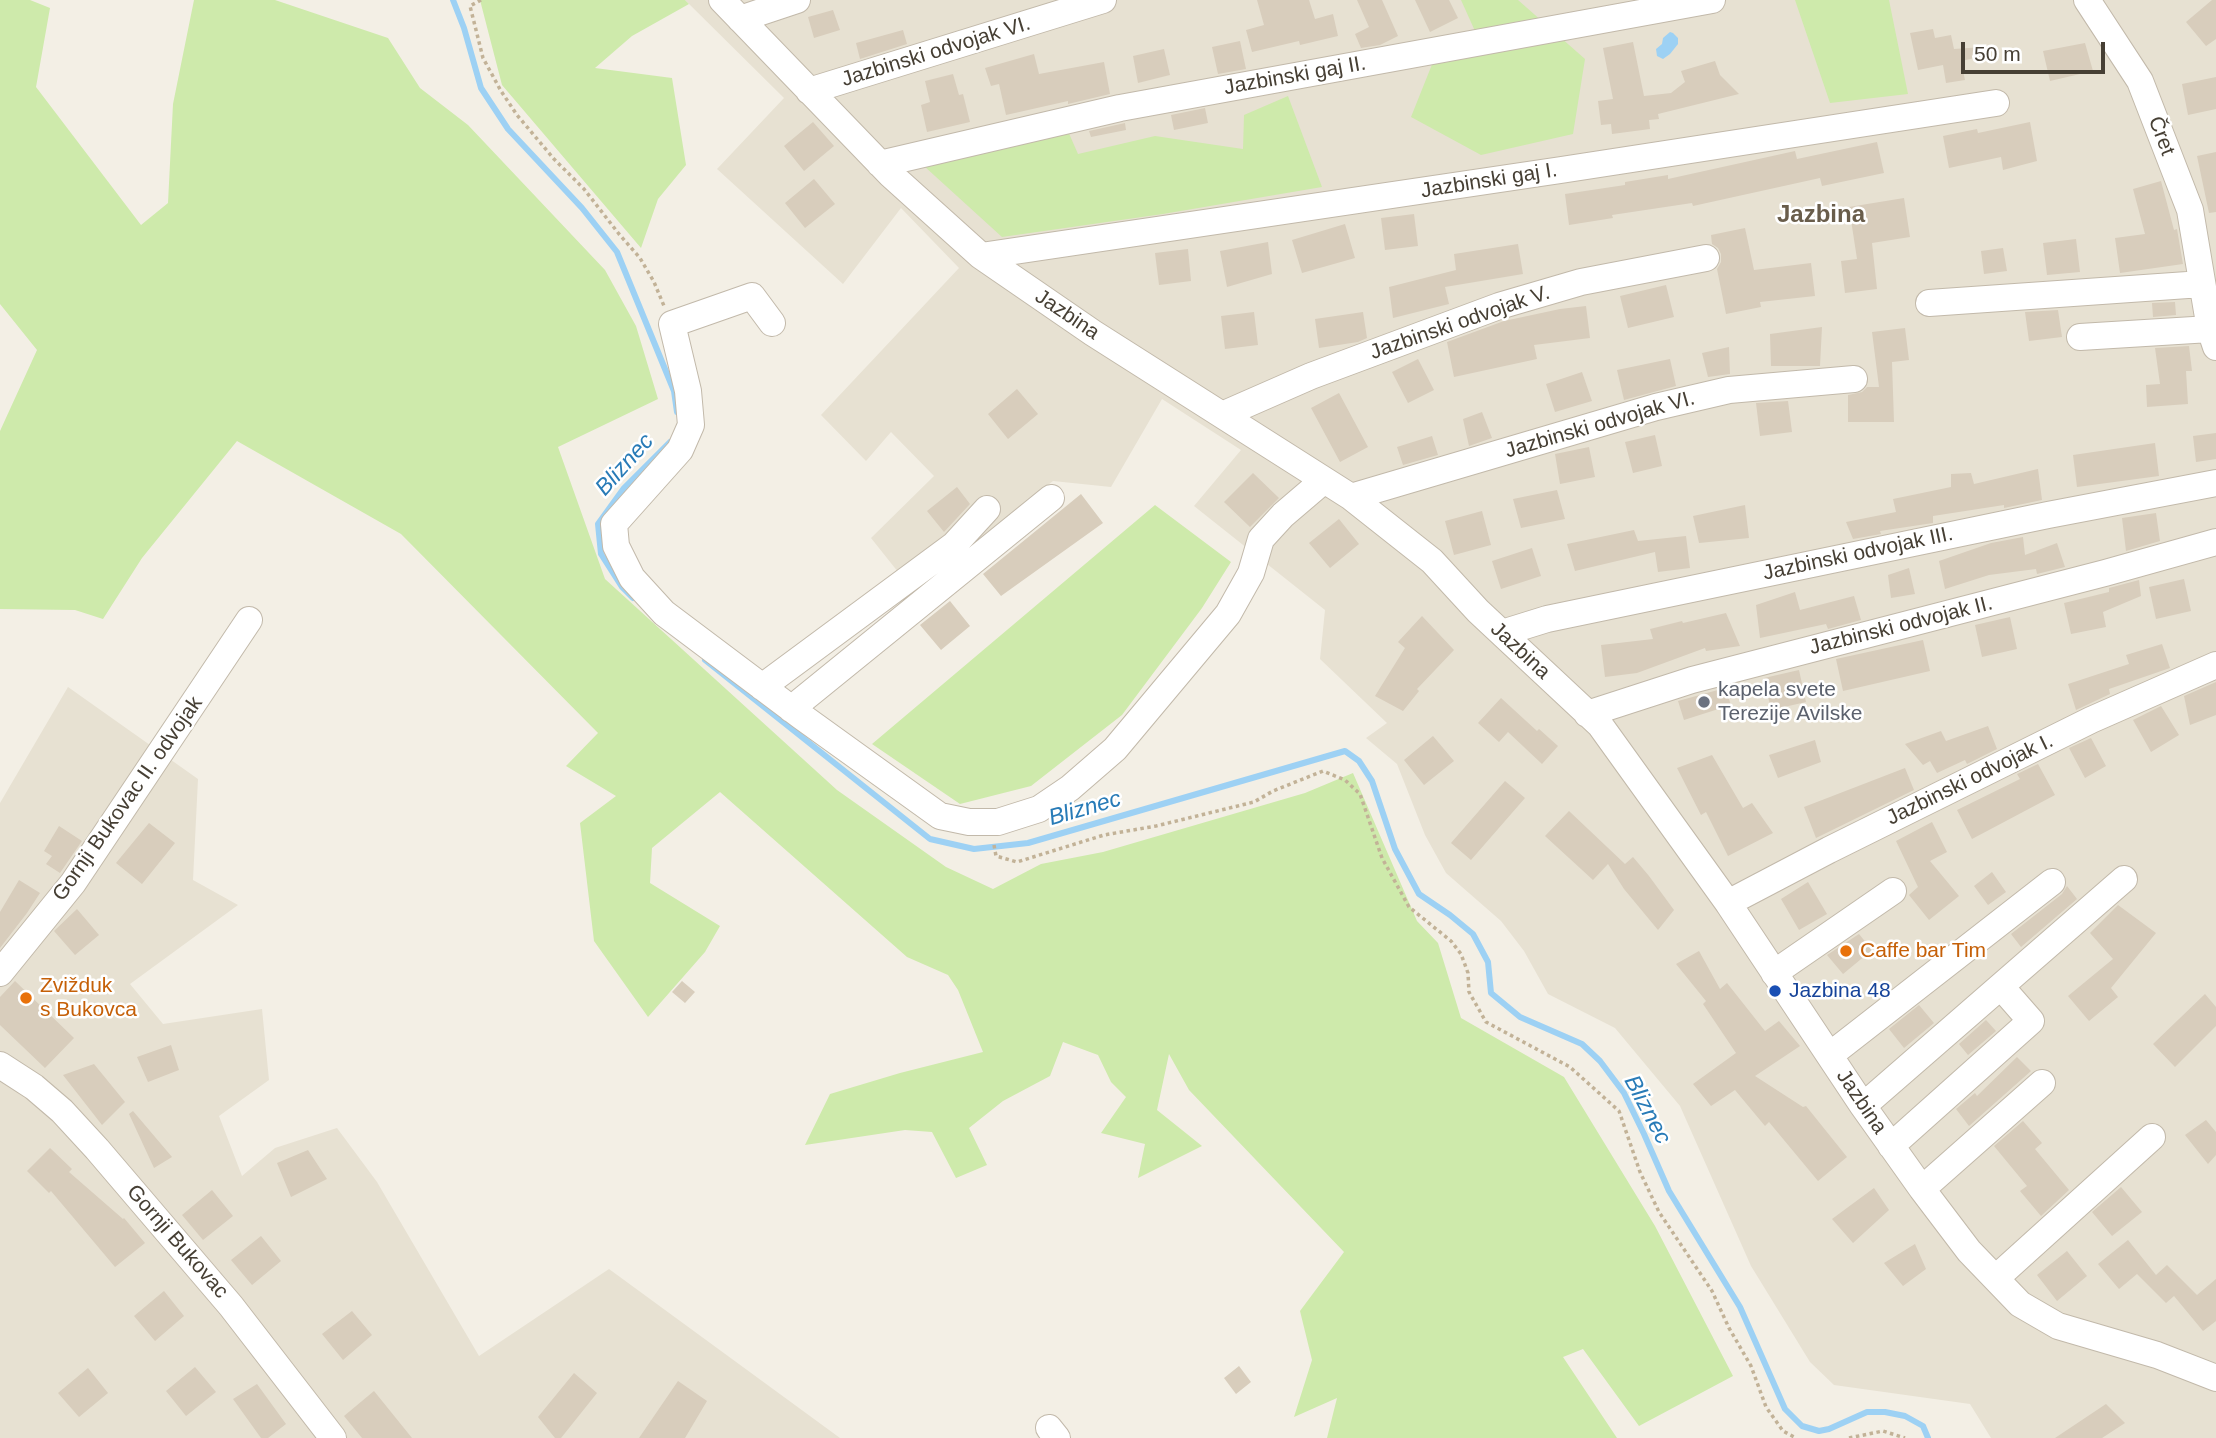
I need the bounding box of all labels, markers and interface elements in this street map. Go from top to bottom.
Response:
street label: Jazbinski odvojak VI. [839,11,1033,93]
scale bar [1964,28,2108,72]
text: 50 m [1974,42,2021,65]
street label: Jazbinski gaj II. [1222,51,1368,101]
street label: Čret [2142,113,2180,159]
street label: Jazbinski gaj I. [1419,158,1559,204]
district label: Jazbina [1777,201,1865,229]
street label: Jazbinski odvojak V. [1367,280,1553,366]
street label: Jazbina [1030,284,1104,346]
street label: Jazbinski odvojak VI. [1502,386,1698,464]
water label: Bliznec [590,428,660,502]
street label: Jazbinski odvojak III. [1761,522,1955,586]
street label: Jazbinski odvojak II. [1807,591,1995,661]
street label: Jazbina [1485,617,1555,685]
place label: kapela svete Terezije Avilske [1718,677,1862,727]
street label: Gornji Bukovac II. odvojak [48,692,208,906]
marker: kapela svete Terezije Avilske [1696,694,1712,710]
street label: Jazbinski odvojak I. [1883,729,2057,831]
water label: Bliznec [1046,786,1124,832]
place label: Caffe bar Tim [1860,938,1986,964]
marker: Caffe bar Tim [1838,943,1854,959]
place label: Zvižduk s Bukovca [40,973,137,1023]
place label: Jazbina 48 [1789,978,1891,1004]
marker: Jazbina 48 [1767,983,1783,999]
marker: Zvižduk s Bukovca [18,990,34,1006]
street label: Jazbina [1830,1065,1892,1139]
water label: Bliznec [1617,1071,1677,1149]
street label: Gornji Bukovac [121,1180,233,1304]

